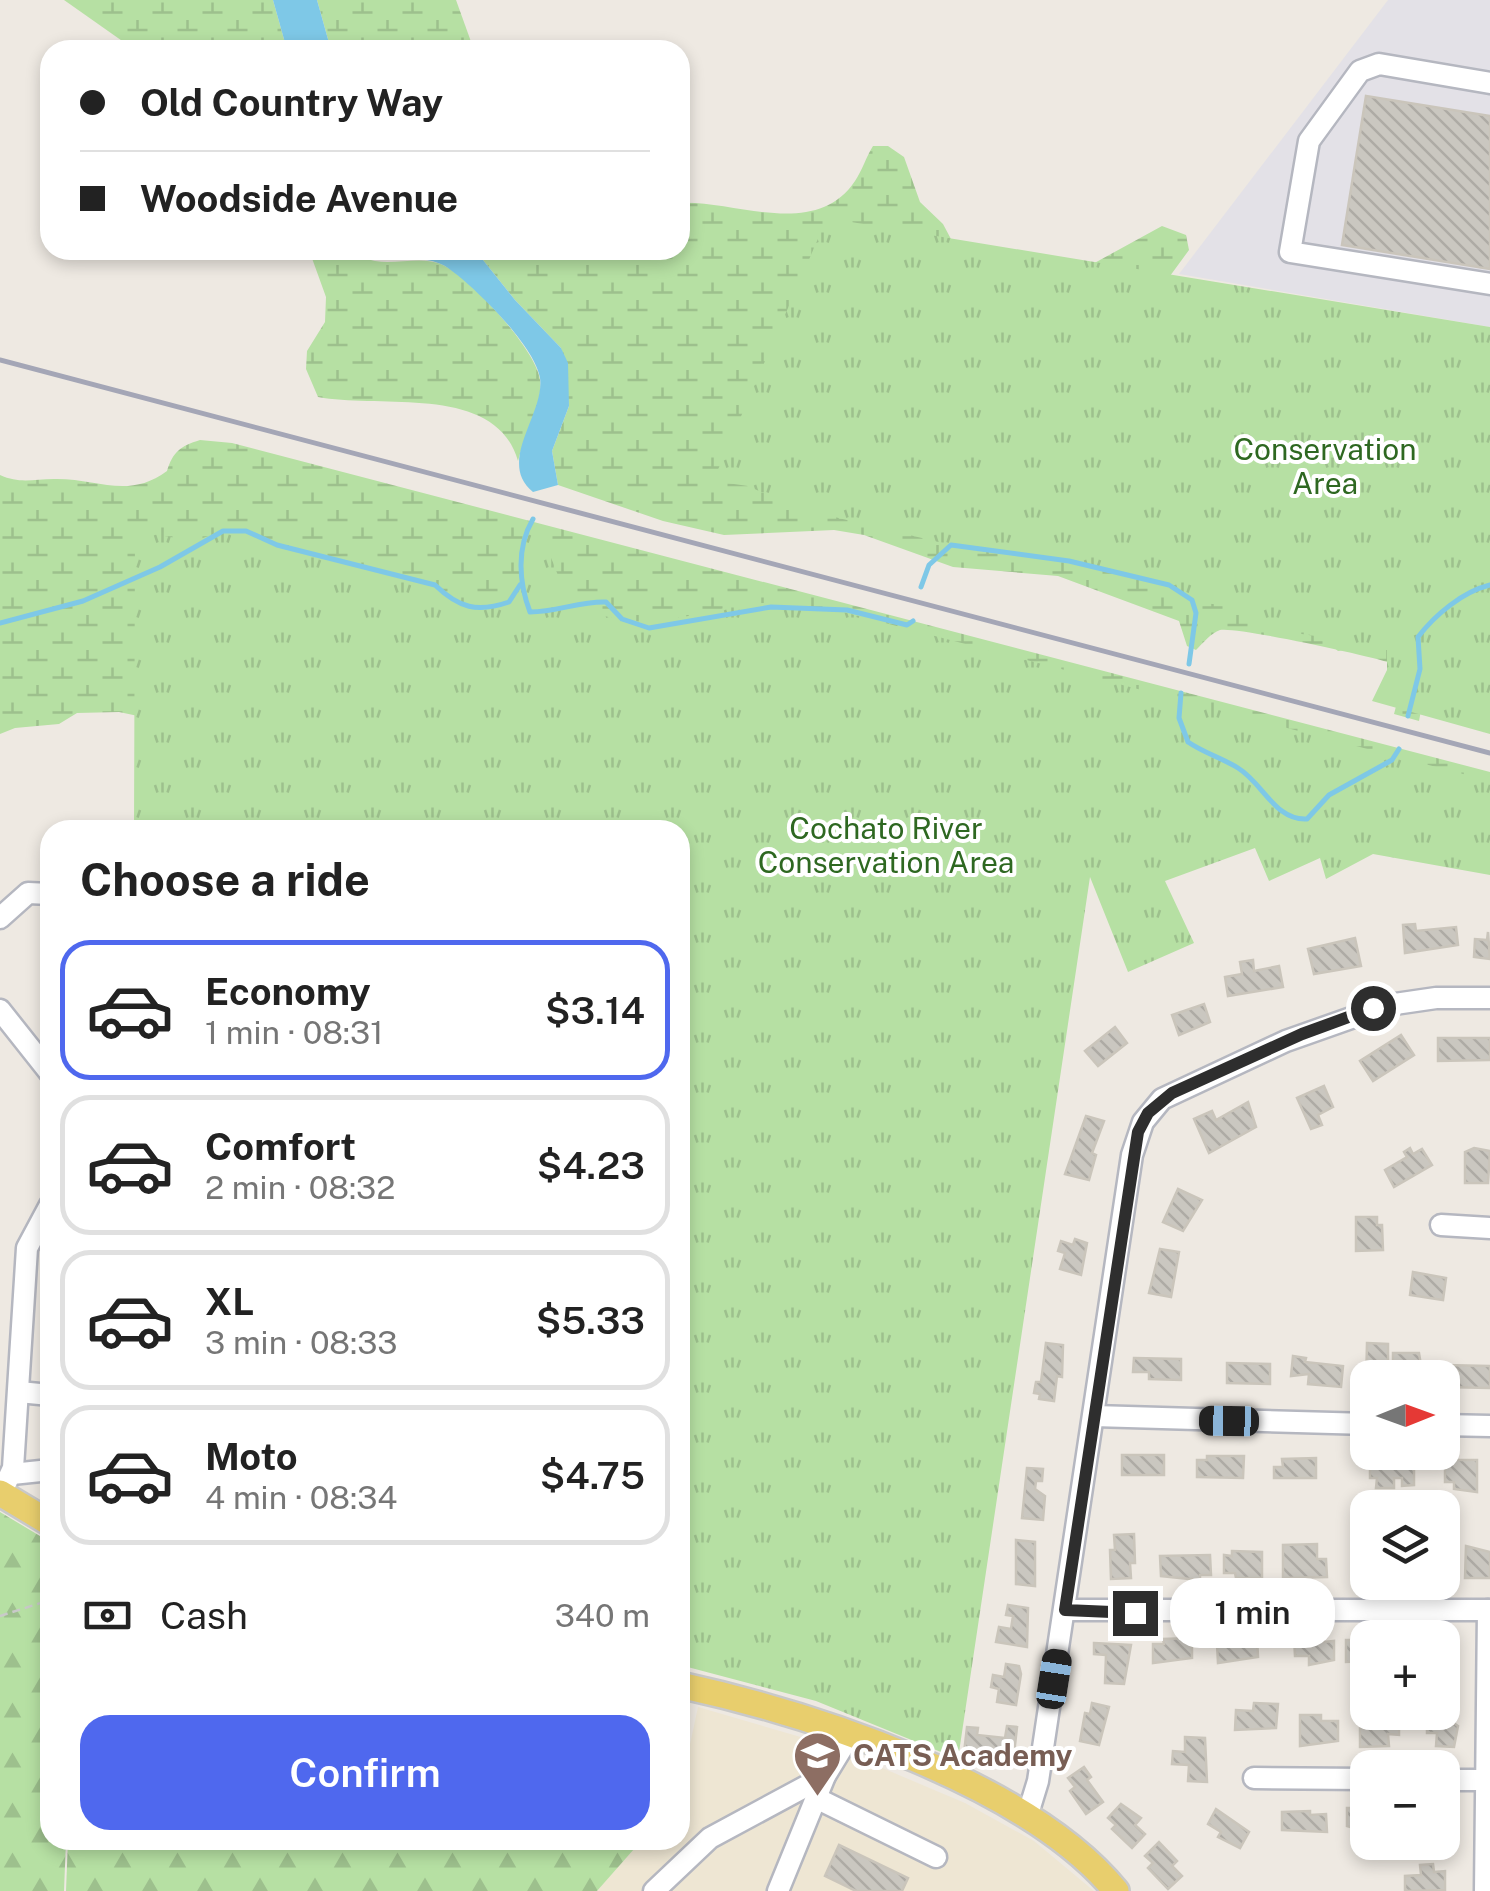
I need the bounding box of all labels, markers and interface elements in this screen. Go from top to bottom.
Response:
text: Old Country Way [140,80,443,125]
text: Woodside Avenue [140,176,458,221]
park label: Conservation Area [1233,431,1417,501]
park label: Cochato River Conservation Area [758,810,1014,880]
text: Choose a ride [80,853,370,906]
icon: car [85,965,175,1055]
text: Economy [205,969,371,1014]
route start [1351,986,1396,1031]
text: $3.14 [545,988,645,1033]
text: 1 min · 08:31 [205,1014,383,1051]
icon: car [85,1120,175,1210]
text: Comfort [205,1124,356,1169]
text: $4.23 [537,1143,645,1188]
text: 2 min · 08:32 [205,1169,395,1206]
icon: car [85,1275,175,1365]
text: XL [205,1279,254,1324]
text: $5.33 [536,1298,645,1343]
text: 3 min · 08:33 [205,1324,397,1361]
north arrow [1350,1360,1460,1470]
map controls [1350,1360,1460,1860]
car [1199,1405,1259,1437]
icon: car [85,1430,175,1520]
text: Moto [205,1434,298,1479]
text: $4.75 [540,1453,645,1498]
text: 4 min · 08:34 [205,1479,397,1516]
button: layers [1350,1490,1460,1600]
callout: 1 min [1170,1578,1335,1648]
icon: cash [80,1588,135,1643]
route end [1113,1591,1158,1636]
text: Cash [160,1593,248,1638]
text: 1 min [1214,1594,1291,1631]
text: 340 m [555,1597,650,1634]
button: + [1350,1620,1460,1730]
car [1034,1647,1074,1711]
button: Confirm [80,1715,650,1830]
school or university icon: CATS Academy [792,1730,844,1798]
place label: CATS Academy [853,1737,1072,1773]
button: − [1350,1750,1460,1860]

